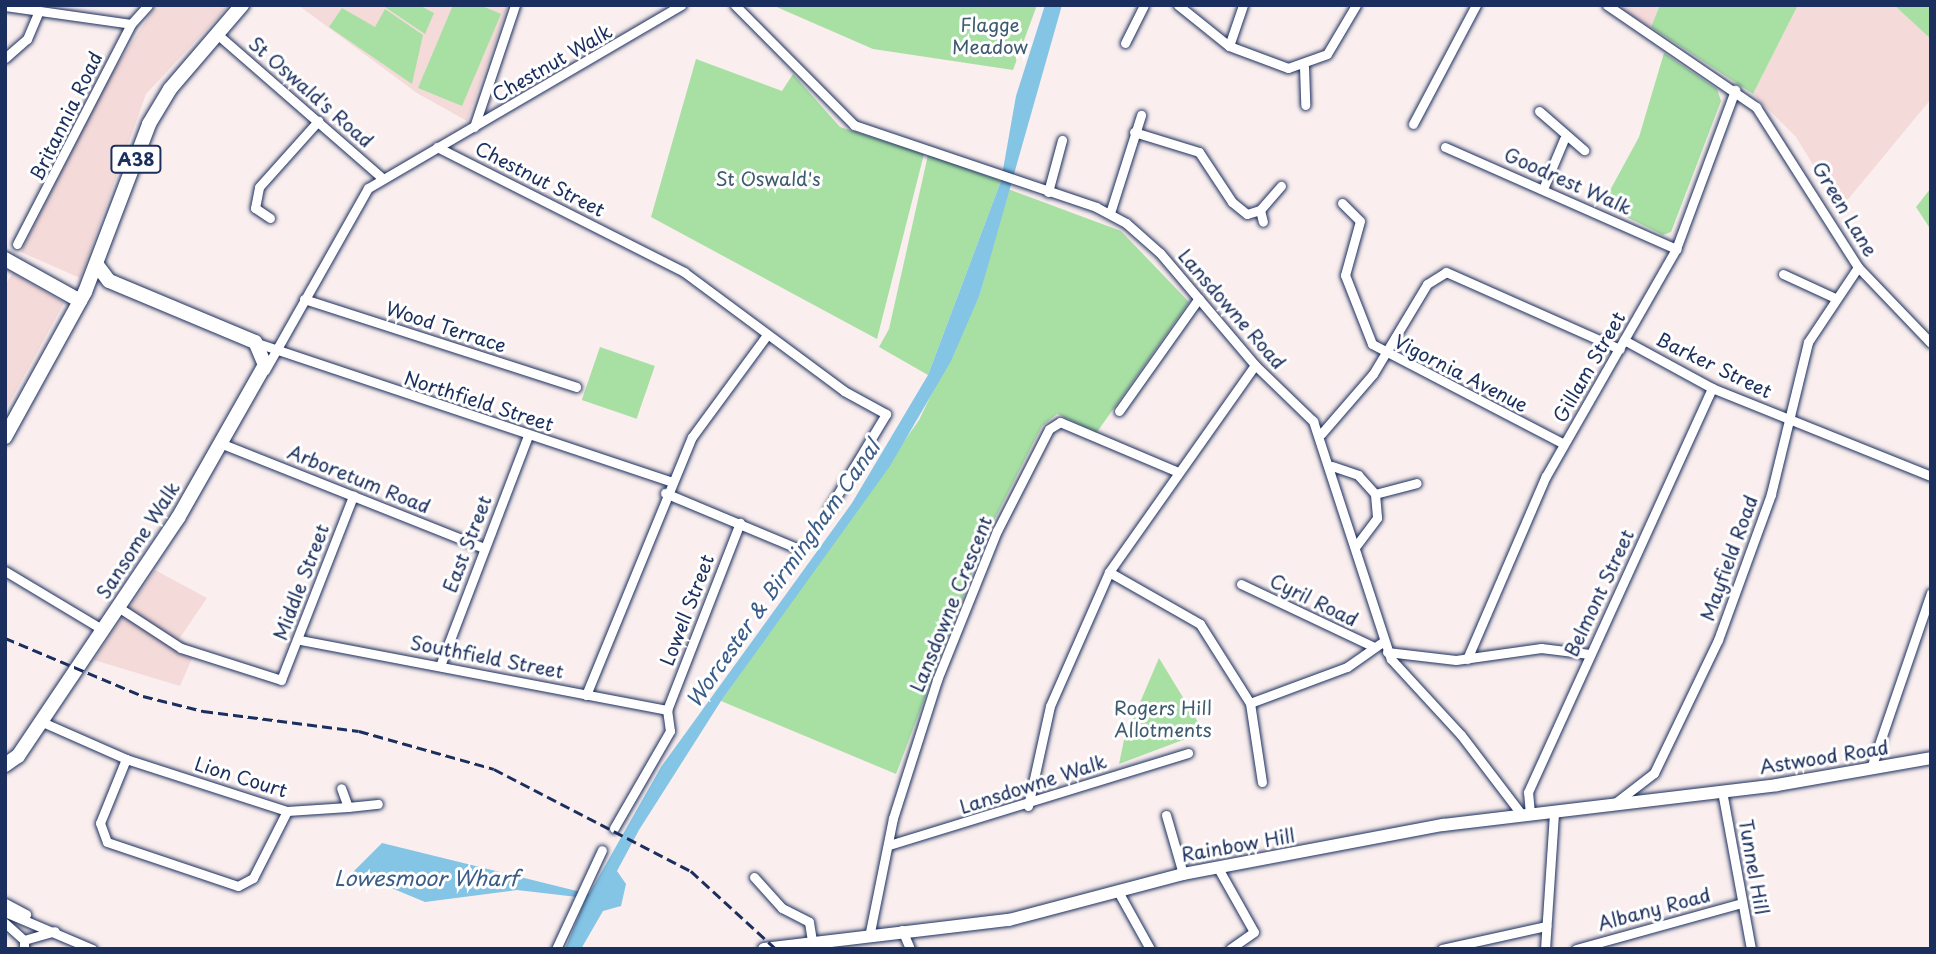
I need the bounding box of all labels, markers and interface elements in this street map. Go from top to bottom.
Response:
park label: Flagge Meadow [952,14,1028,58]
street label: Chestnut Walk [488,19,616,107]
street label: St Oswald's Road [244,32,378,152]
street label: Britannia Road [25,48,107,184]
street label: Chestnut Street [471,136,609,222]
street label: Goodrest Walk [1501,143,1635,219]
road number: A38 [110,144,162,174]
street label: Green Lane [1807,157,1883,261]
park label: St Oswald's [715,168,821,190]
street label: Lansdowne Road [1174,244,1290,374]
street label: Wood Terrace [383,297,509,357]
street label: Gillam Street [1548,307,1630,427]
street label: Barker Street [1652,327,1776,403]
street label: Vigornia Avenue [1391,330,1531,416]
street label: Northfield Street [402,366,556,436]
water label: Worcester & Birmingham Canal [679,434,885,712]
street label: Arboretum Road [285,440,433,518]
street label: Sansome Walk [91,477,185,603]
street label: East Street [438,492,496,596]
street label: Mayfield Road [1696,492,1762,624]
street label: Lansdowne Crescent [906,513,996,695]
street label: Middle Street [268,520,334,644]
street label: Belmont Street [1560,526,1638,660]
street label: Lowell Street [655,551,719,669]
street label: Cyril Road [1266,569,1362,631]
street label: Southfield Street [409,631,565,683]
park label: Rogers Hill Allotments [1114,697,1212,741]
street label: Astwood Road [1758,735,1890,779]
street label: Lansdowne Walk [956,749,1110,819]
street label: Lion Court [192,752,290,802]
street label: Tunnel Hill [1734,817,1774,917]
street label: Rainbow Hill [1180,824,1296,866]
water label: Lowesmoor Wharf [334,864,518,890]
street label: Albany Road [1595,883,1713,935]

